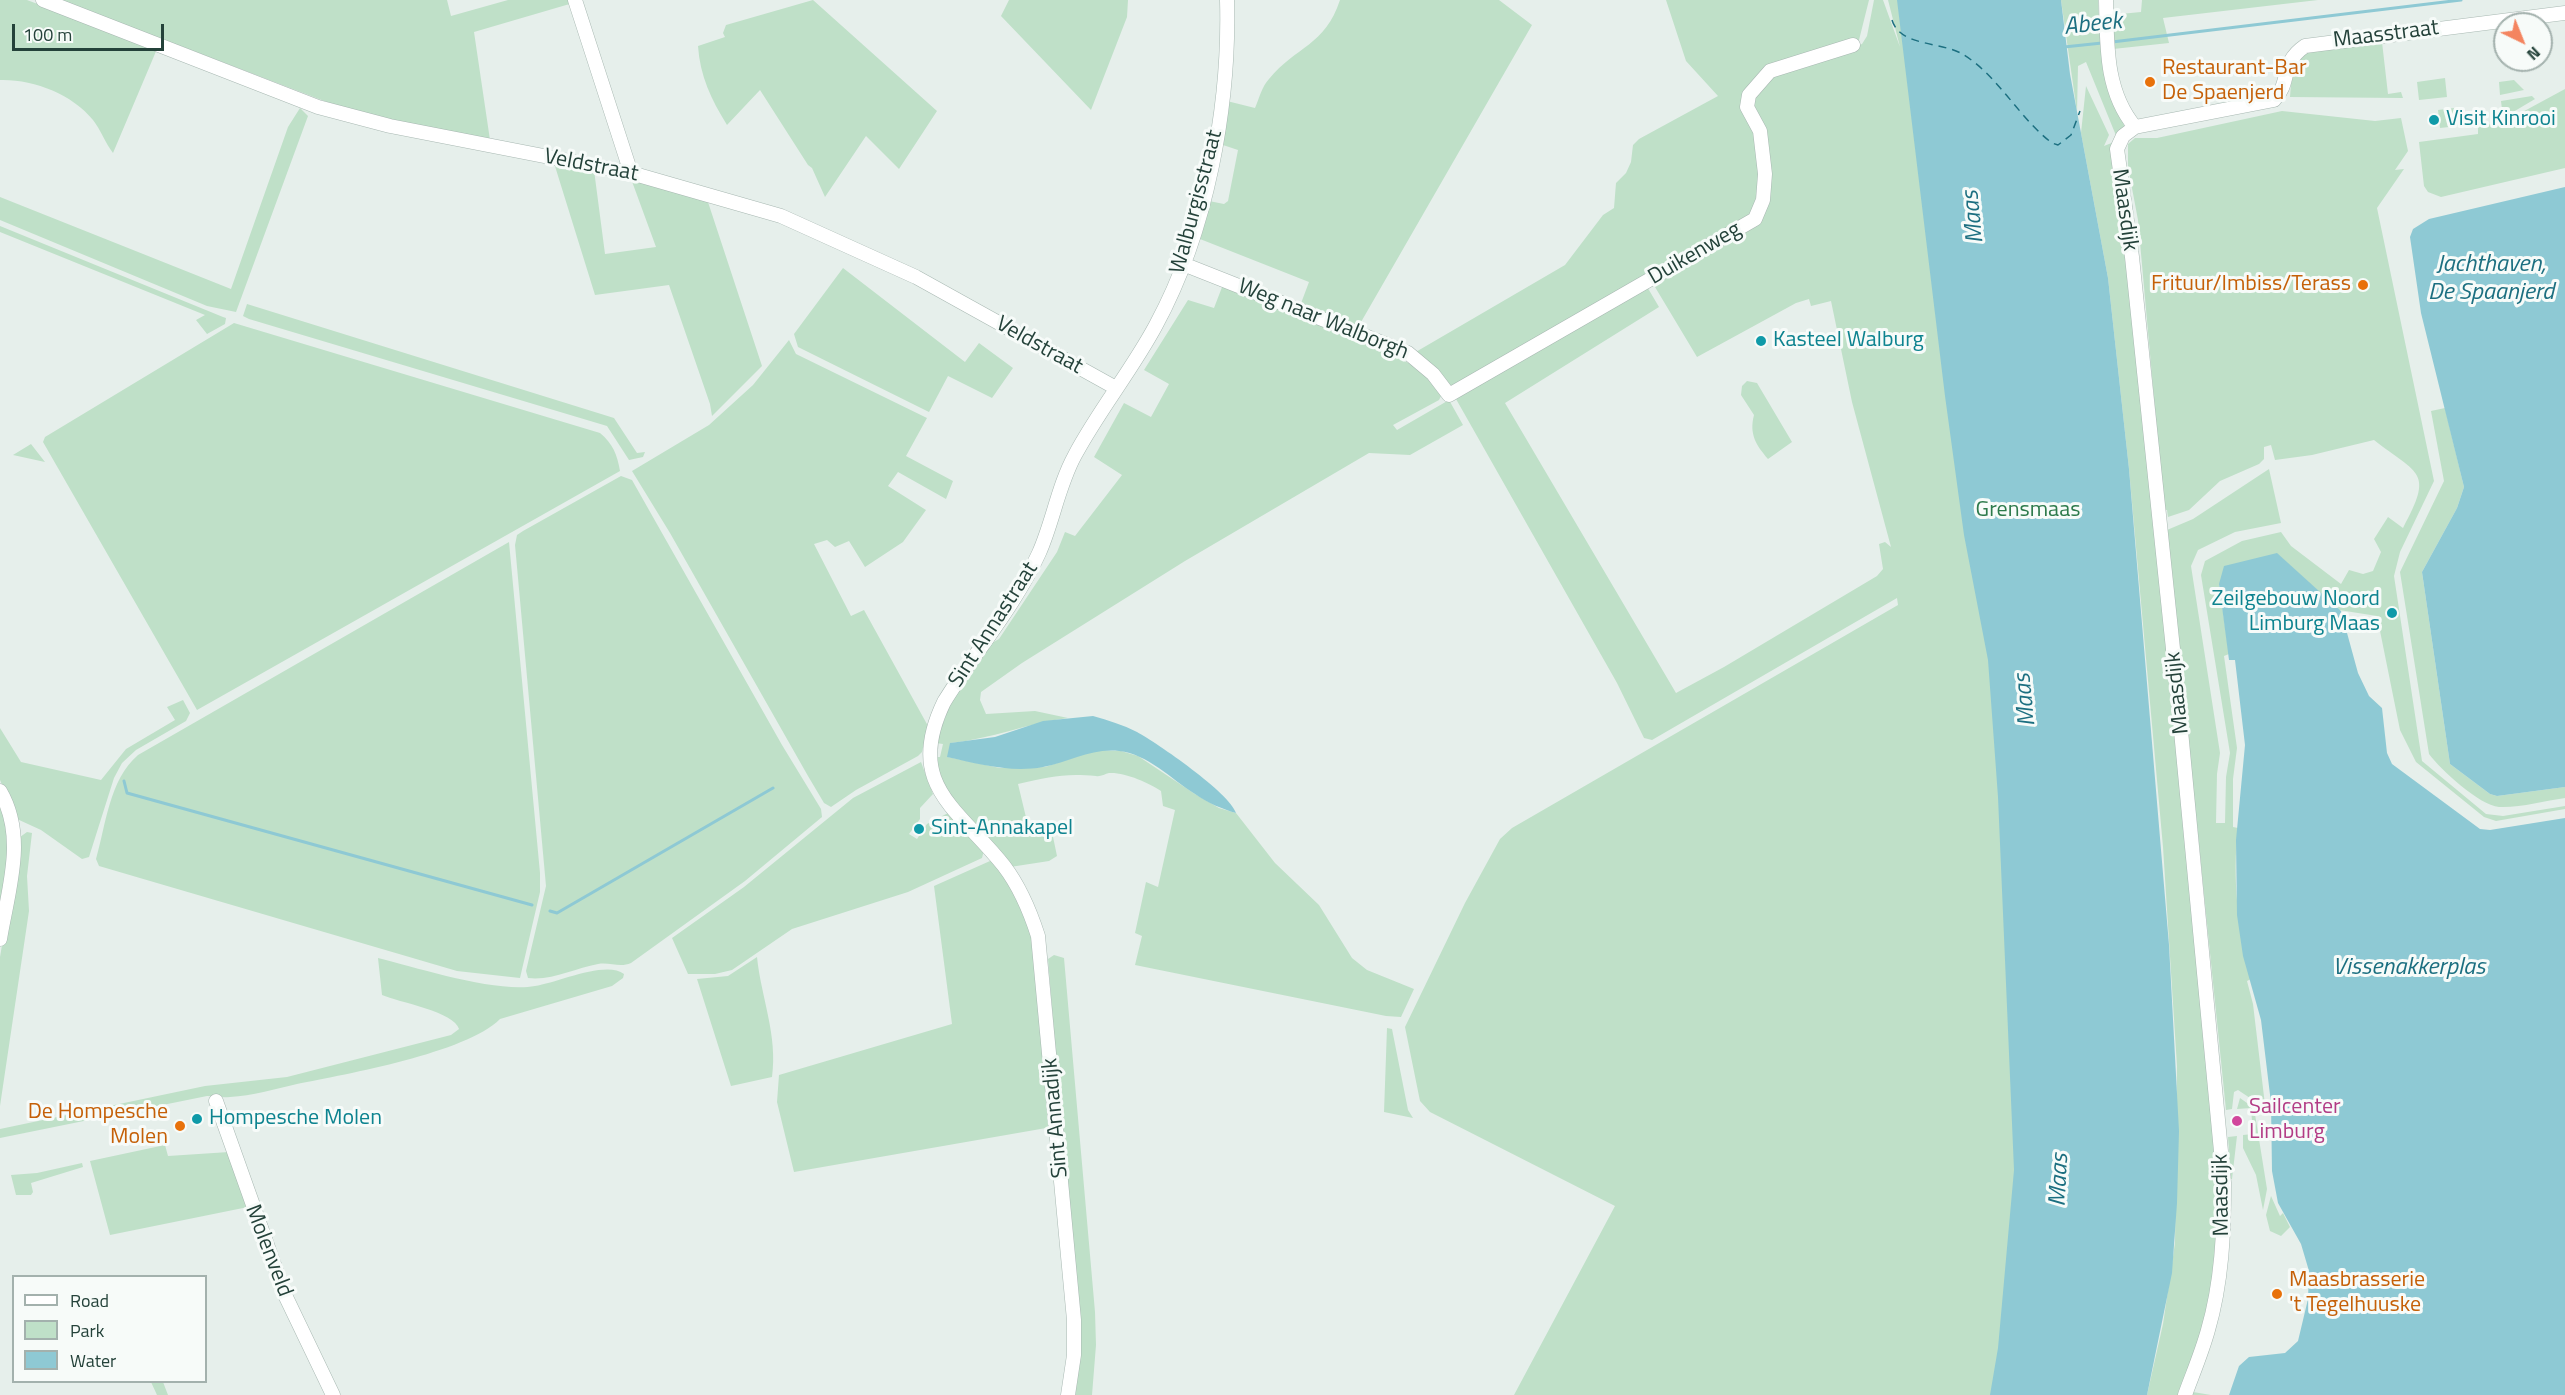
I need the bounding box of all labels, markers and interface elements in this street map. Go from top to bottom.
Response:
water label: Abeek [2063,8,2123,42]
scale bar [15,12,166,50]
north arrow [2493,12,2553,72]
street label: Maasstraat [2332,15,2440,55]
text: 100 m [23,21,72,48]
text: N [2522,41,2546,66]
place label: Restaurant-Bar De Spaenjerd [2162,56,2307,107]
marker: Restaurant-Bar De Spaenjerd [2143,75,2157,89]
place label: Visit Kinrooi [2446,107,2556,133]
marker: Visit Kinrooi [2427,113,2441,127]
street label: Walburgisstraat [1165,127,1229,277]
street label: Veldstraat [542,144,640,188]
street label: Maasdijk [2105,167,2143,253]
water label: Maas [1957,189,1991,245]
street label: Duikenweg [1644,217,1746,291]
water label: Jachthaven, De Spaanjerd [2428,251,2554,307]
place label: Frituur/Imbiss/Terass [2151,272,2351,298]
street label: Weg naar Walborgh [1234,274,1412,366]
marker: Frituur/Imbiss/Terass [2356,278,2370,292]
street label: Veldstraat [991,311,1087,381]
place label: Kasteel Walburg [1773,328,1924,354]
marker: Kasteel Walburg [1754,334,1768,348]
park label: Grensmaas [1976,498,2080,524]
street label: Sint Annastraat [944,557,1044,693]
place label: Zeilgebouw Noord Limburg Maas [2212,587,2380,638]
marker: Zeilgebouw Noord Limburg Maas [2385,606,2399,620]
street label: Maasdijk [2161,651,2195,735]
water label: Maas [2009,672,2043,728]
place label: Sint-Annakapel [931,816,1073,842]
marker: Sint-Annakapel [912,822,926,836]
water label: Vissenakkerplas [2333,954,2485,982]
street label: Sint Annadijk [1038,1057,1074,1179]
place label: Sailcenter Limburg [2249,1095,2341,1146]
place label: De Hompesche Molen [28,1100,168,1152]
place label: Hompesche Molen [209,1106,382,1132]
marker: Hompesche Molen [190,1112,204,1126]
marker: Sailcenter Limburg [2230,1114,2244,1128]
marker: De Hompesche Molen [173,1119,187,1133]
water label: Maas [2044,1153,2076,1207]
street label: Maasdijk [2208,1153,2236,1237]
street label: Molenveld [238,1201,298,1301]
place label: Maasbrasserie 't Tegelhuuske [2289,1268,2425,1320]
legend [12,1275,207,1383]
text: Road [70,1287,109,1314]
marker: Maasbrasserie 't Tegelhuuske [2270,1287,2284,1301]
text: Park [70,1317,104,1344]
text: Water [70,1347,116,1374]

